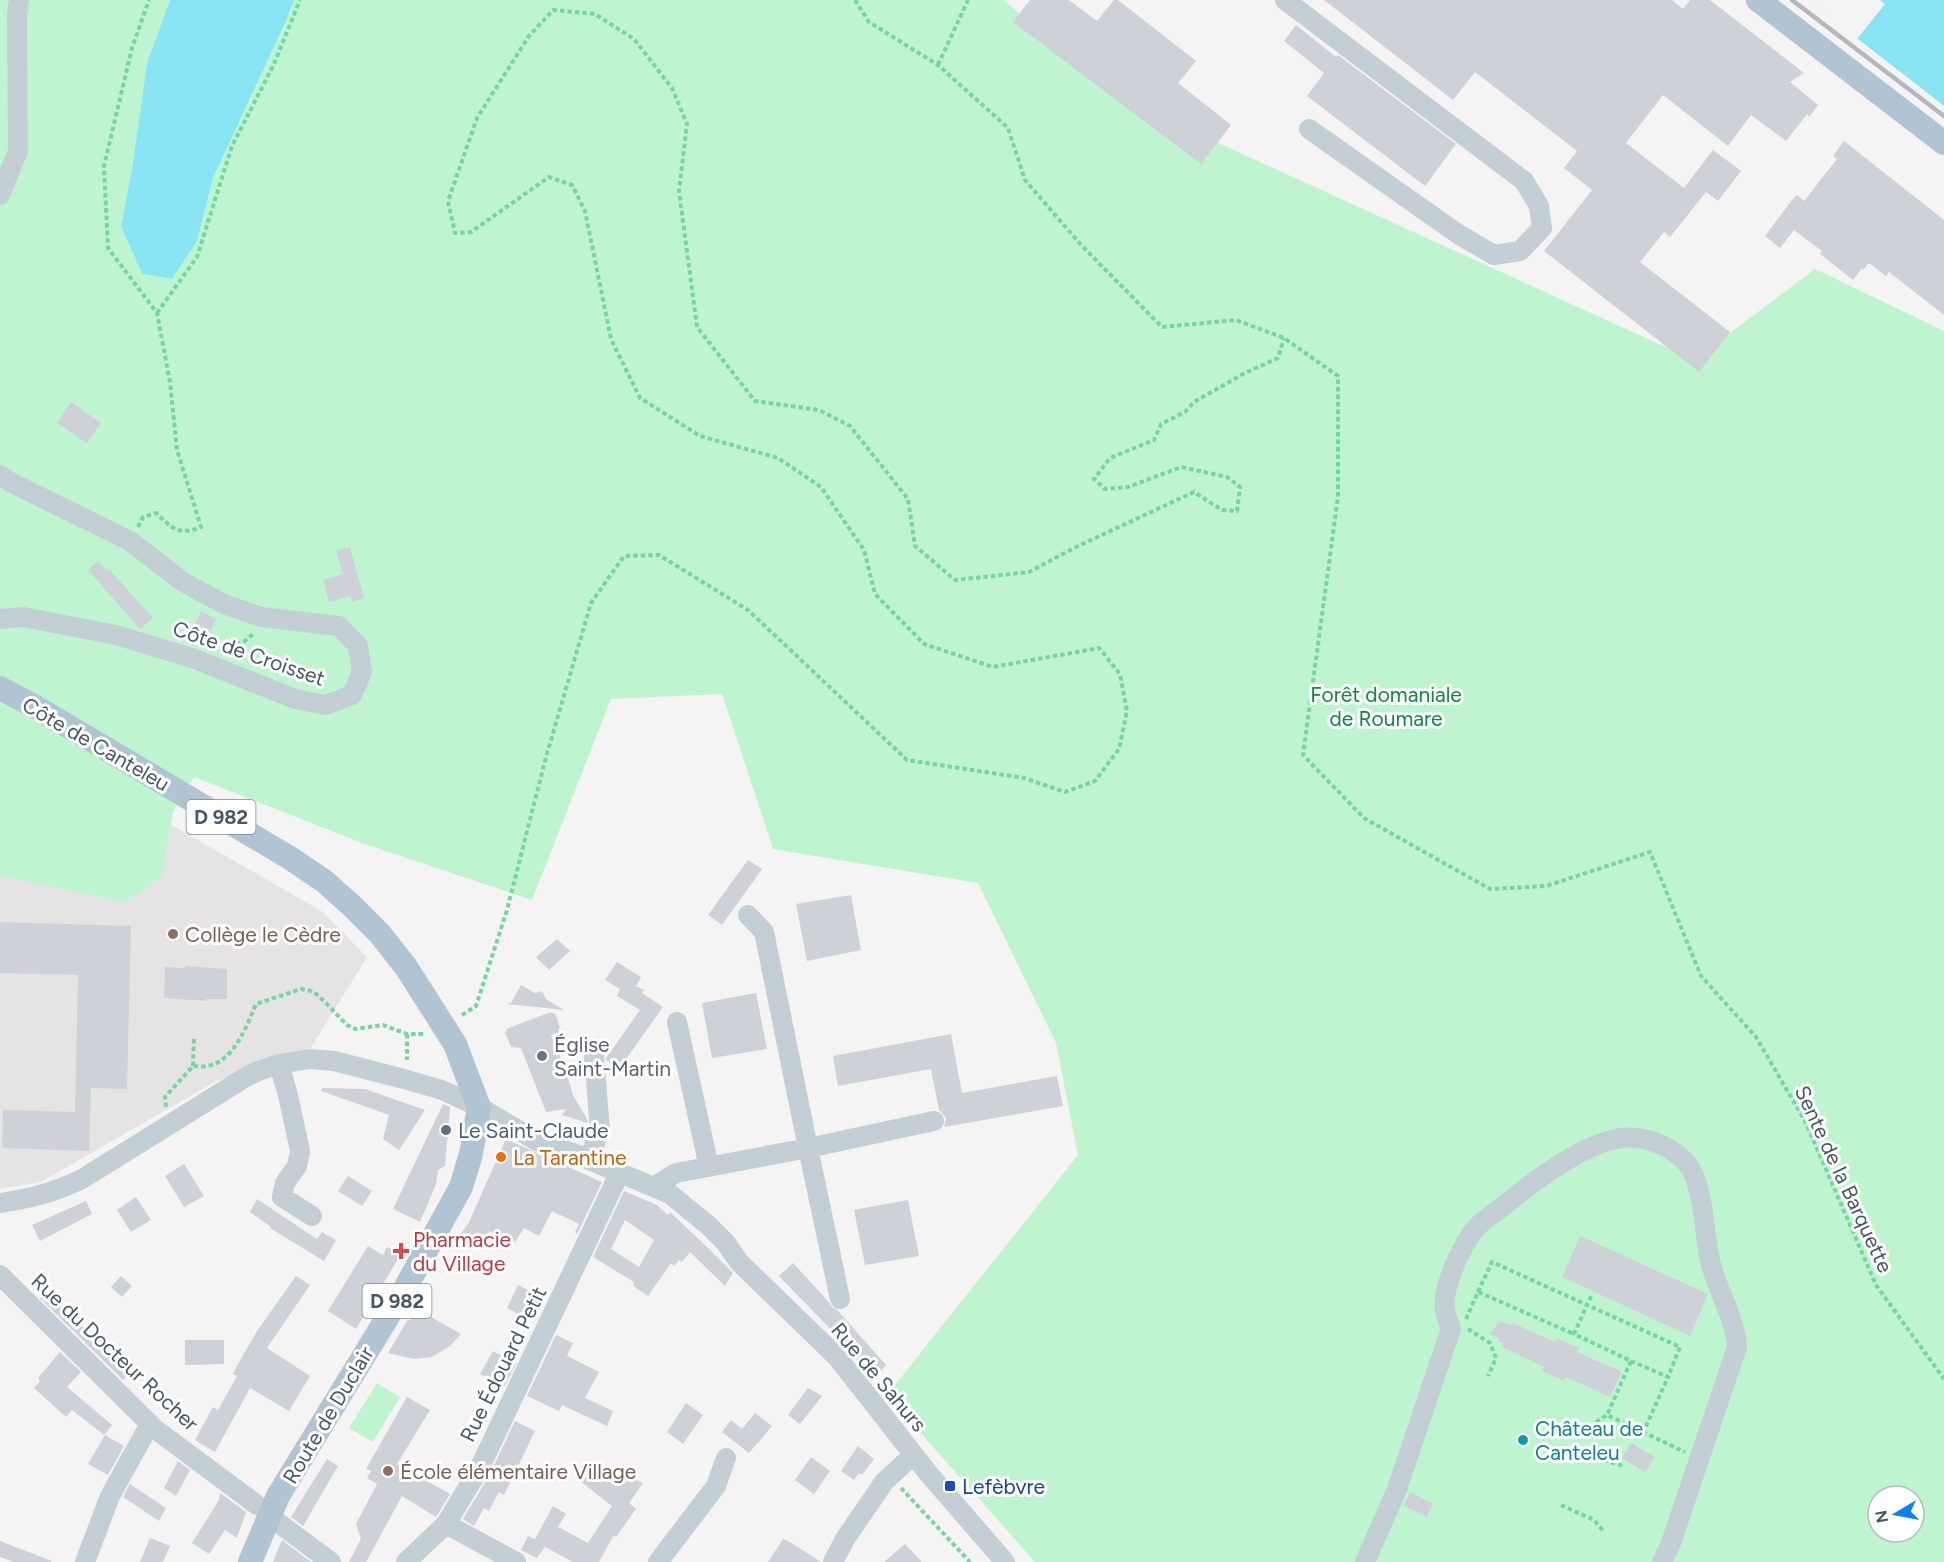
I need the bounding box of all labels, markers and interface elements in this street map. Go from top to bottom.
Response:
street label: Côte de Croisset [170,615,328,691]
park label: Forêt domaniale de Roumare [1310,682,1462,731]
street label: Côte de Canteleu [18,692,174,796]
road number: D 982 [186,800,256,834]
place label: Collège le Cèdre [185,922,341,947]
marker: Collège le Cèdre [166,927,180,941]
place label: Église Saint-Martin [554,1032,671,1081]
marker: Église Saint-Martin [535,1049,549,1063]
street label: Sente de la Barquette [1790,1082,1898,1276]
place label: Le Saint-Claude [458,1118,608,1143]
marker: Le Saint-Claude [439,1123,453,1137]
place label: La Tarantine [513,1145,626,1170]
marker: La Tarantine [494,1150,508,1164]
place label: Pharmacie du Village [413,1227,511,1276]
marker: Pharmacie du Village [394,1244,408,1258]
street label: Rue du Docteur Rocher [26,1268,204,1436]
street label: Rue Édouard Petit [455,1282,551,1446]
road number: D 982 [362,1284,432,1318]
street label: Rue de Sahurs [826,1317,932,1437]
street label: Route de Duclair [277,1342,379,1488]
place label: Château de Canteleu [1535,1416,1643,1465]
marker: Château de Canteleu [1516,1433,1530,1447]
place label: École élémentaire Village [400,1459,636,1484]
marker: École élémentaire Village [381,1464,395,1478]
place label: Lefèbvre [962,1474,1045,1499]
marker: Lefèbvre [943,1479,957,1493]
north arrow [1866,1484,1926,1544]
text: N [1871,1509,1892,1524]

